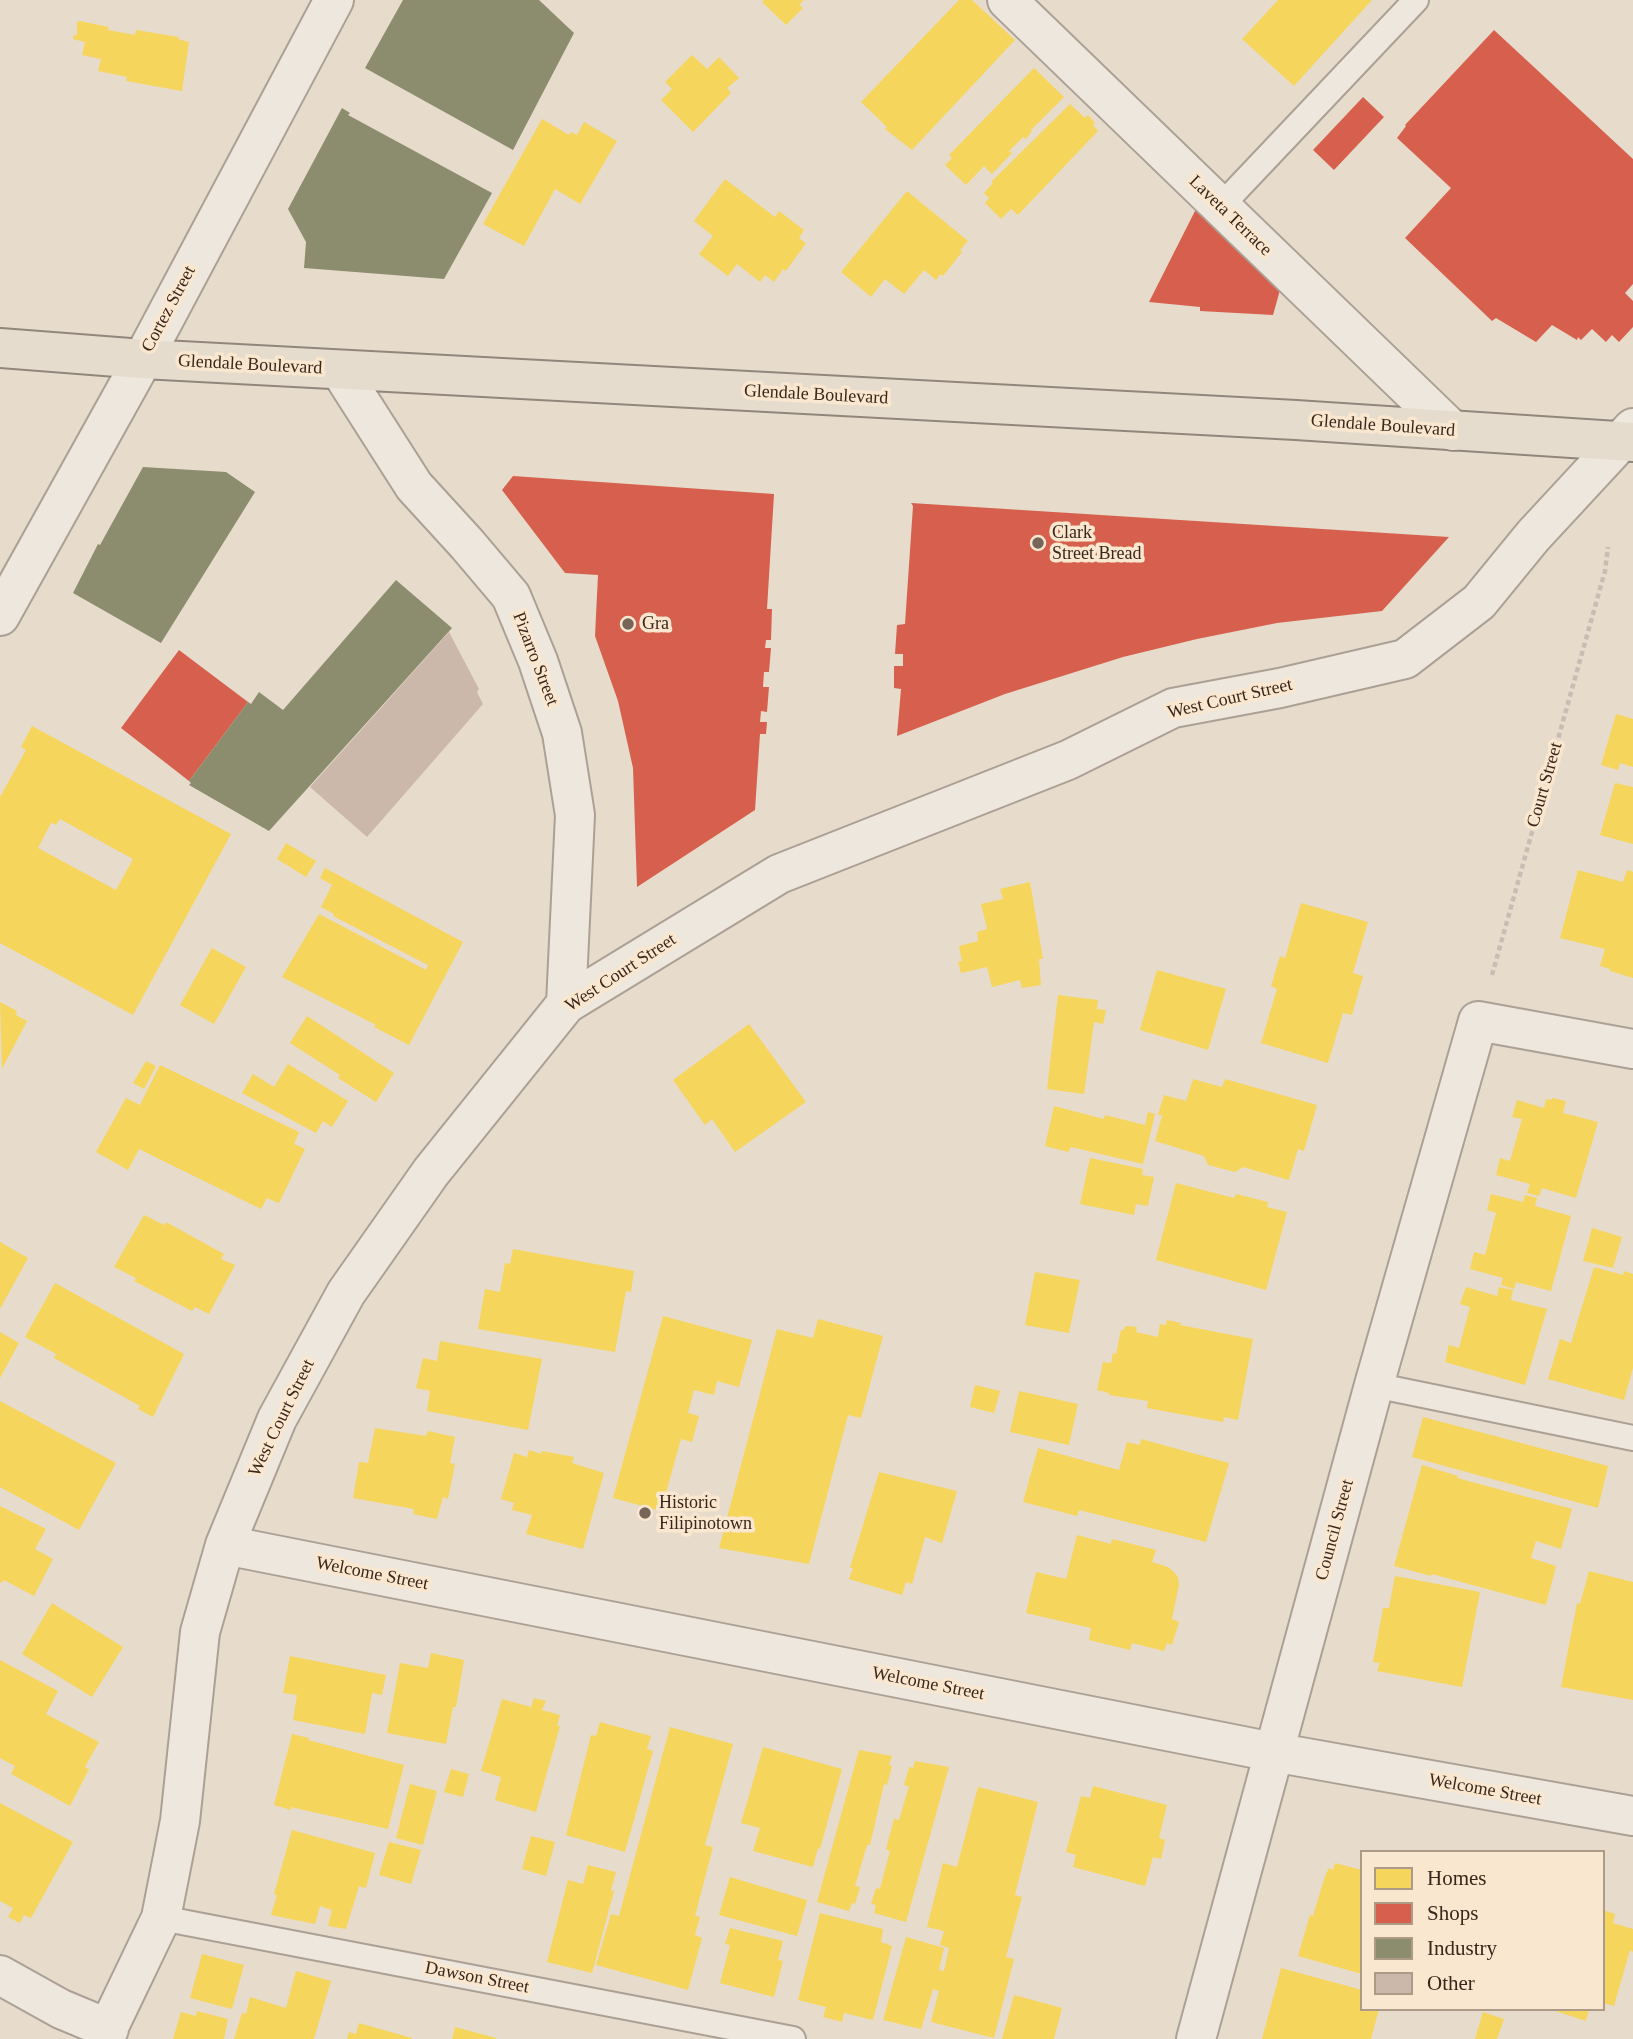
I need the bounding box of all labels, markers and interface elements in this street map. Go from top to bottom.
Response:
street label: Laveta Terrace [1184,171,1276,261]
street label: Cortez Street [137,262,201,356]
street label: Glendale Boulevard [177,350,323,380]
street label: Glendale Boulevard [743,380,889,410]
street label: Glendale Boulevard [1310,410,1456,442]
place label: Clark Street Bread [1052,522,1141,564]
marker: Clark Street Bread [1030,535,1046,551]
street label: Pizarro Street [507,609,563,709]
place label: Gra [642,613,669,635]
marker: Gra [620,616,636,632]
street label: West Court Street [1165,674,1295,724]
street label: Court Street [1523,740,1567,830]
street label: West Court Street [562,929,680,1017]
street label: West Court Street [244,1356,320,1480]
street label: Council Street [1311,1477,1359,1583]
place label: Historic Filipinotown [659,1492,752,1534]
marker: Historic Filipinotown [637,1505,653,1521]
street label: Welcome Street [314,1553,430,1595]
street label: Welcome Street [870,1663,986,1705]
street label: Welcome Street [1427,1769,1543,1811]
legend [1360,1850,1605,2011]
text: Homes [1427,1866,1487,1890]
text: Shops [1427,1901,1478,1925]
text: Industry [1427,1936,1497,1960]
street label: Dawson Street [423,1957,531,1999]
text: Other [1427,1971,1475,1995]

